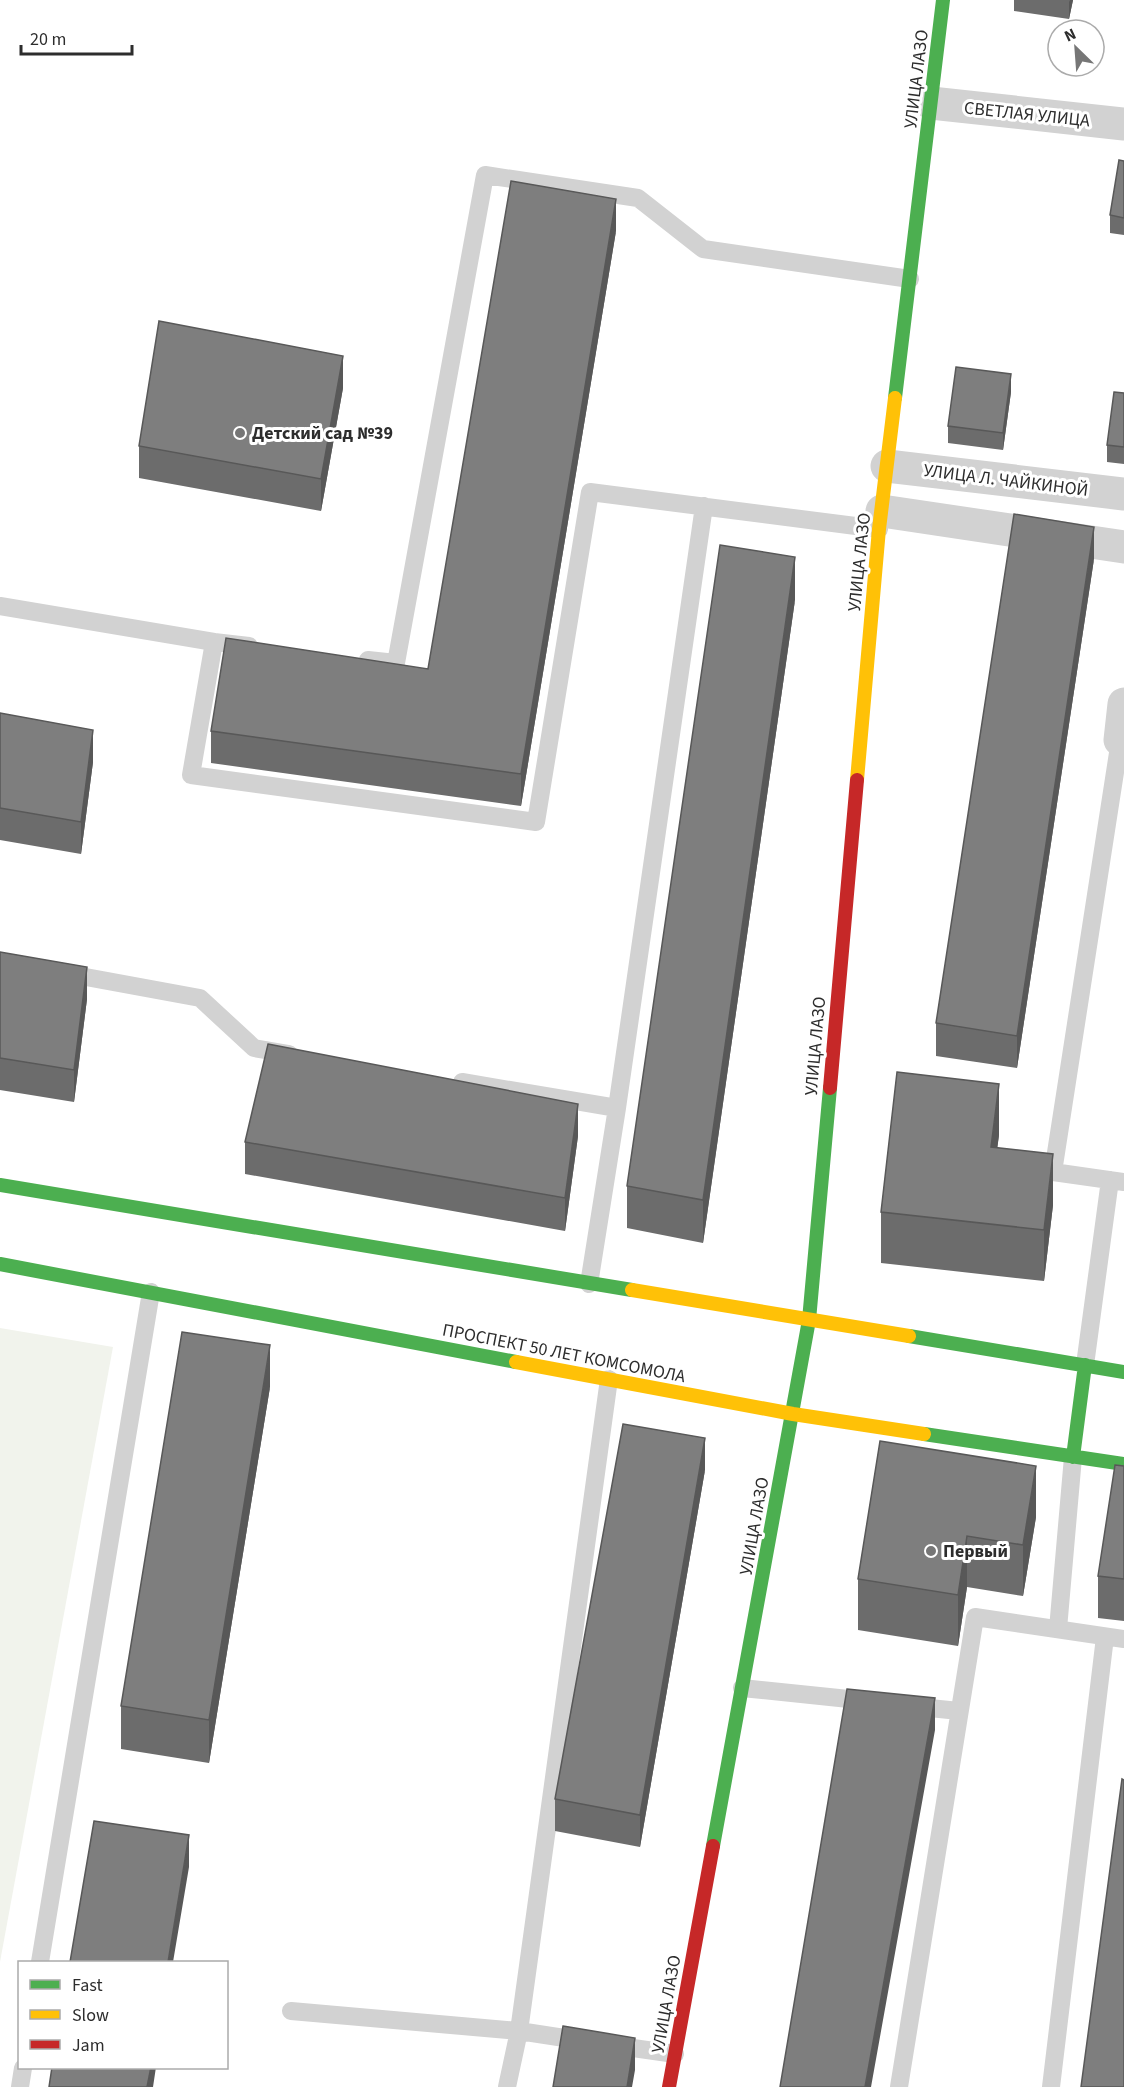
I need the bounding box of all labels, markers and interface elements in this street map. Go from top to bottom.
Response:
scale bar [21,18,132,56]
north arrow [1046,18,1106,78]
text: N [1061,23,1080,48]
text: 20 m [30,27,66,52]
street label: УЛИЦА ЛАЗО [898,28,935,130]
street label: СВЕТЛАЯ УЛИЦА [963,95,1091,134]
place label: Детский сад №39 [252,421,393,446]
marker: Детский сад №39 [233,426,247,440]
street label: УЛИЦА Л. ЧАЙКИНОЙ [922,458,1090,503]
street label: УЛИЦА ЛАЗО [842,511,877,613]
street label: УЛИЦА ЛАЗО [799,995,832,1097]
street label: ПРОСПЕКТ 50 ЛЕТ КОМСОМОЛА [440,1318,688,1389]
street label: УЛИЦА ЛАЗО [734,1475,775,1577]
place label: Первый [943,1539,1008,1564]
marker: Первый [924,1544,938,1558]
street label: УЛИЦА ЛАЗО [646,1953,687,2055]
legend [18,1961,228,2069]
text: Fast [72,1973,103,1998]
text: Slow [72,2003,109,2028]
text: Jam [72,2033,105,2058]

